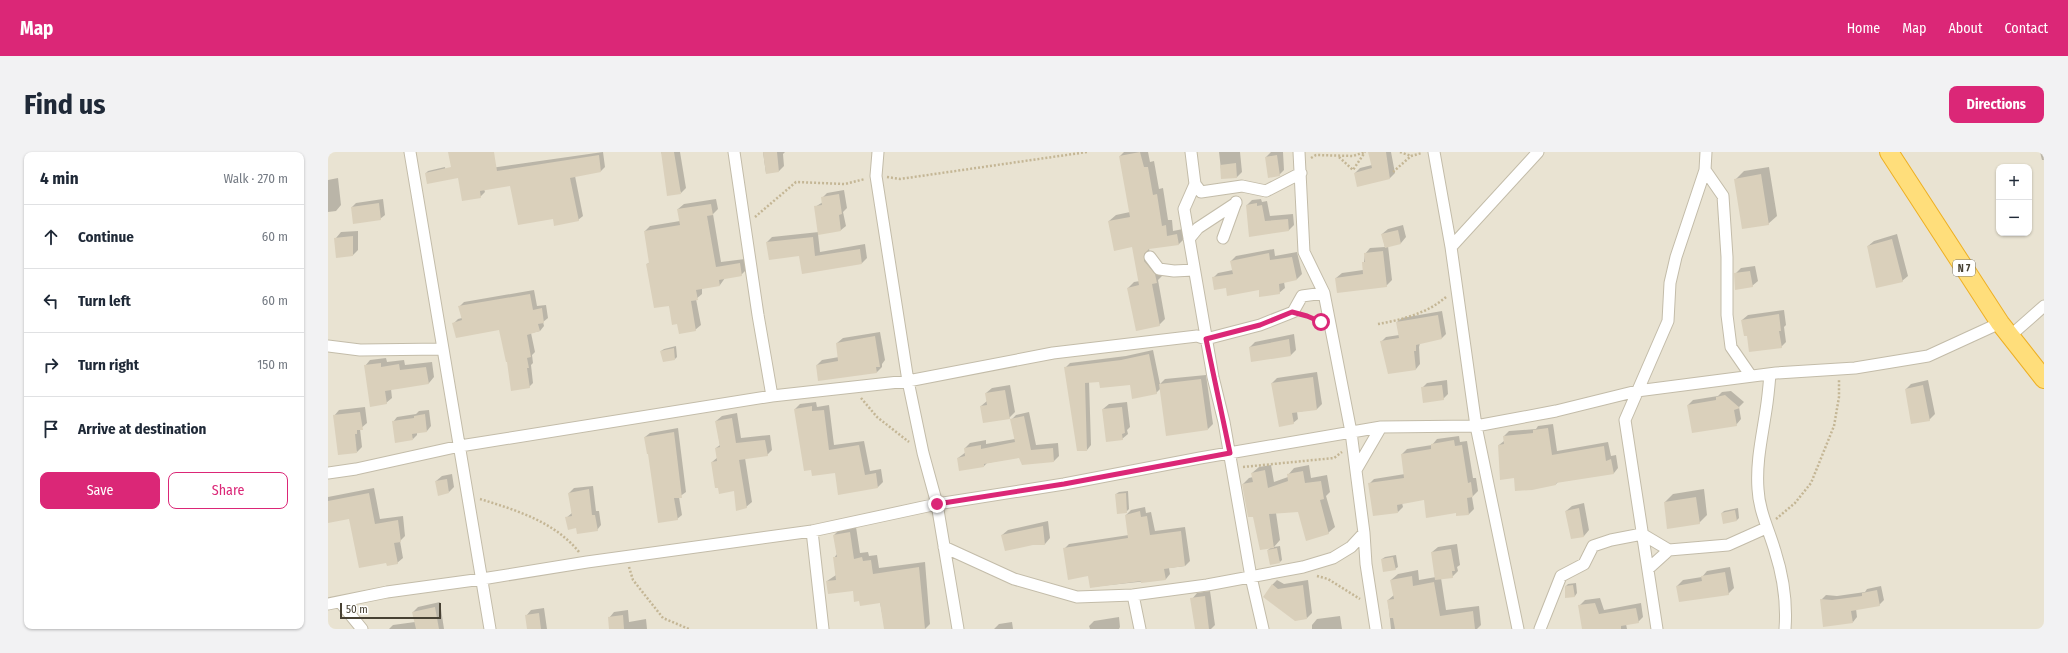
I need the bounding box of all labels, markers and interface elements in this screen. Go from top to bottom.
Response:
text: Map [20,17,53,40]
text: Home [1847,20,1880,37]
text: Map [1902,20,1926,37]
text: About [1948,20,1983,37]
text: Contact [2005,20,2048,37]
button: Directions [1949,86,2044,123]
text: Find us [24,88,106,121]
map controls [1996,164,2032,236]
button: + [1996,164,2032,200]
text: 4 min [40,168,79,189]
text: Walk · 270 m [223,171,288,186]
button: − [1996,200,2032,236]
icon: ahead [40,226,62,248]
text: Continue [78,228,134,246]
text: 60 m [262,229,288,244]
road number: N 7 [1953,260,1975,276]
icon: left [40,290,62,312]
text: Turn left [78,292,131,310]
text: 60 m [262,293,288,308]
route start [1312,313,1330,331]
icon: right [40,354,62,376]
text: Turn right [78,356,139,374]
text: 150 m [257,357,288,372]
icon: arrive [40,418,62,440]
text: Arrive at destination [78,420,206,438]
button: Save [40,472,160,509]
button: Share [168,472,288,509]
route end [928,495,946,513]
scale bar [340,601,441,620]
text: 50 m [346,603,368,616]

